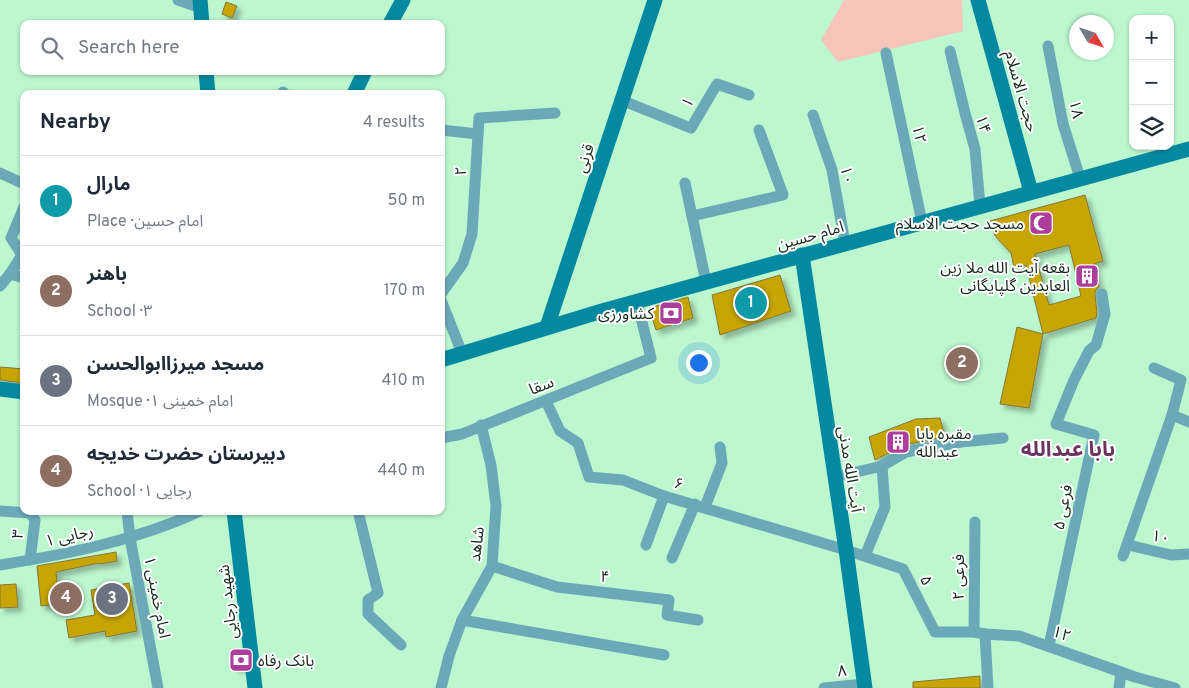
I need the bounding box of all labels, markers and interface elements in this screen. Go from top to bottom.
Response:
north arrow [1069,15,1114,60]
map controls [1129,15,1174,150]
button: + [1129,15,1174,60]
search box [20,20,445,75]
icon: search [38,34,66,62]
text: Search here [78,36,180,60]
street label: حجت الاسلام [998,48,1041,135]
button: − [1129,60,1174,105]
street label: ۱ [678,94,700,112]
street label: ۱۸ [1063,98,1087,120]
button: layers [1129,105,1174,150]
text: Nearby [40,109,111,136]
text: 4 results [363,113,425,133]
street label: ۱۴ [970,113,994,136]
street label: ۱۲ [906,123,930,145]
street label: قرنی [572,142,600,176]
street label: ۱۰ [834,164,858,186]
street label: ۲ [452,166,472,176]
text: مارال [87,173,131,197]
text: 1 [53,191,59,211]
text: 50 m [388,191,425,211]
mosque icon: مسجد حجت الاسلام [1028,210,1054,236]
text: Place · امام حسین [87,212,203,232]
place label: مسجد حجت الاسلام [896,215,1024,236]
street label: امام حسین [775,218,847,257]
place label: بقعه آیت الله ملا زین العابدین گلپایگانی [940,259,1070,297]
text: باهنر [87,263,127,287]
building icon: بقعه آیت الله ملا زین العابدین گلپایگانی [1074,263,1100,289]
text: 2 [51,281,61,301]
text: 170 m [384,281,425,301]
pin: 1 [735,284,767,322]
bank icon: کشاورزی [658,300,684,326]
text: School · ۳ [87,302,153,322]
place label: کشاورزی [598,305,654,325]
pin: 2 [946,344,978,382]
your location [686,350,712,376]
text: مسجد میرزاابوالحسن [87,353,264,377]
text: 3 [51,371,61,391]
text: 410 m [382,371,425,391]
street label: سقا [526,373,557,401]
text: Mosque · امام خمینی ۱ [87,392,233,412]
street label: آیت الله مدنی [832,425,866,515]
place label: مقبره بابا عبدالله [916,425,972,463]
building icon: مقبره بابا عبدالله [885,429,911,455]
district label: بابا عبدالله [1021,437,1115,464]
text: دبیرستان حضرت خدیجه [87,443,286,467]
text: 4 [51,461,61,481]
text: 440 m [378,461,425,481]
street label: ۶ [671,474,685,496]
text: School · رجایی ۱ [87,482,192,502]
street label: فرعی ۵ [1050,483,1078,532]
street label: رجایی ۱ [43,522,95,552]
street label: شاهد [466,526,490,563]
street label: ۱۰ [1150,526,1172,550]
street label: ۳ [9,528,29,540]
street label: فرعی ۲ [950,554,970,600]
street label: امام خمینی ۱ [137,555,174,640]
street label: شهید رجایی [215,563,243,640]
street label: ۴ [599,568,610,588]
street label: ۵ [914,572,936,589]
pin: 4 [50,579,82,617]
pin: 3 [96,580,128,618]
street label: ۱۲ [1049,622,1073,647]
bank icon: بانک رفاه [228,647,254,673]
place label: بانک رفاه [258,652,314,672]
street label: ۸ [837,662,848,682]

